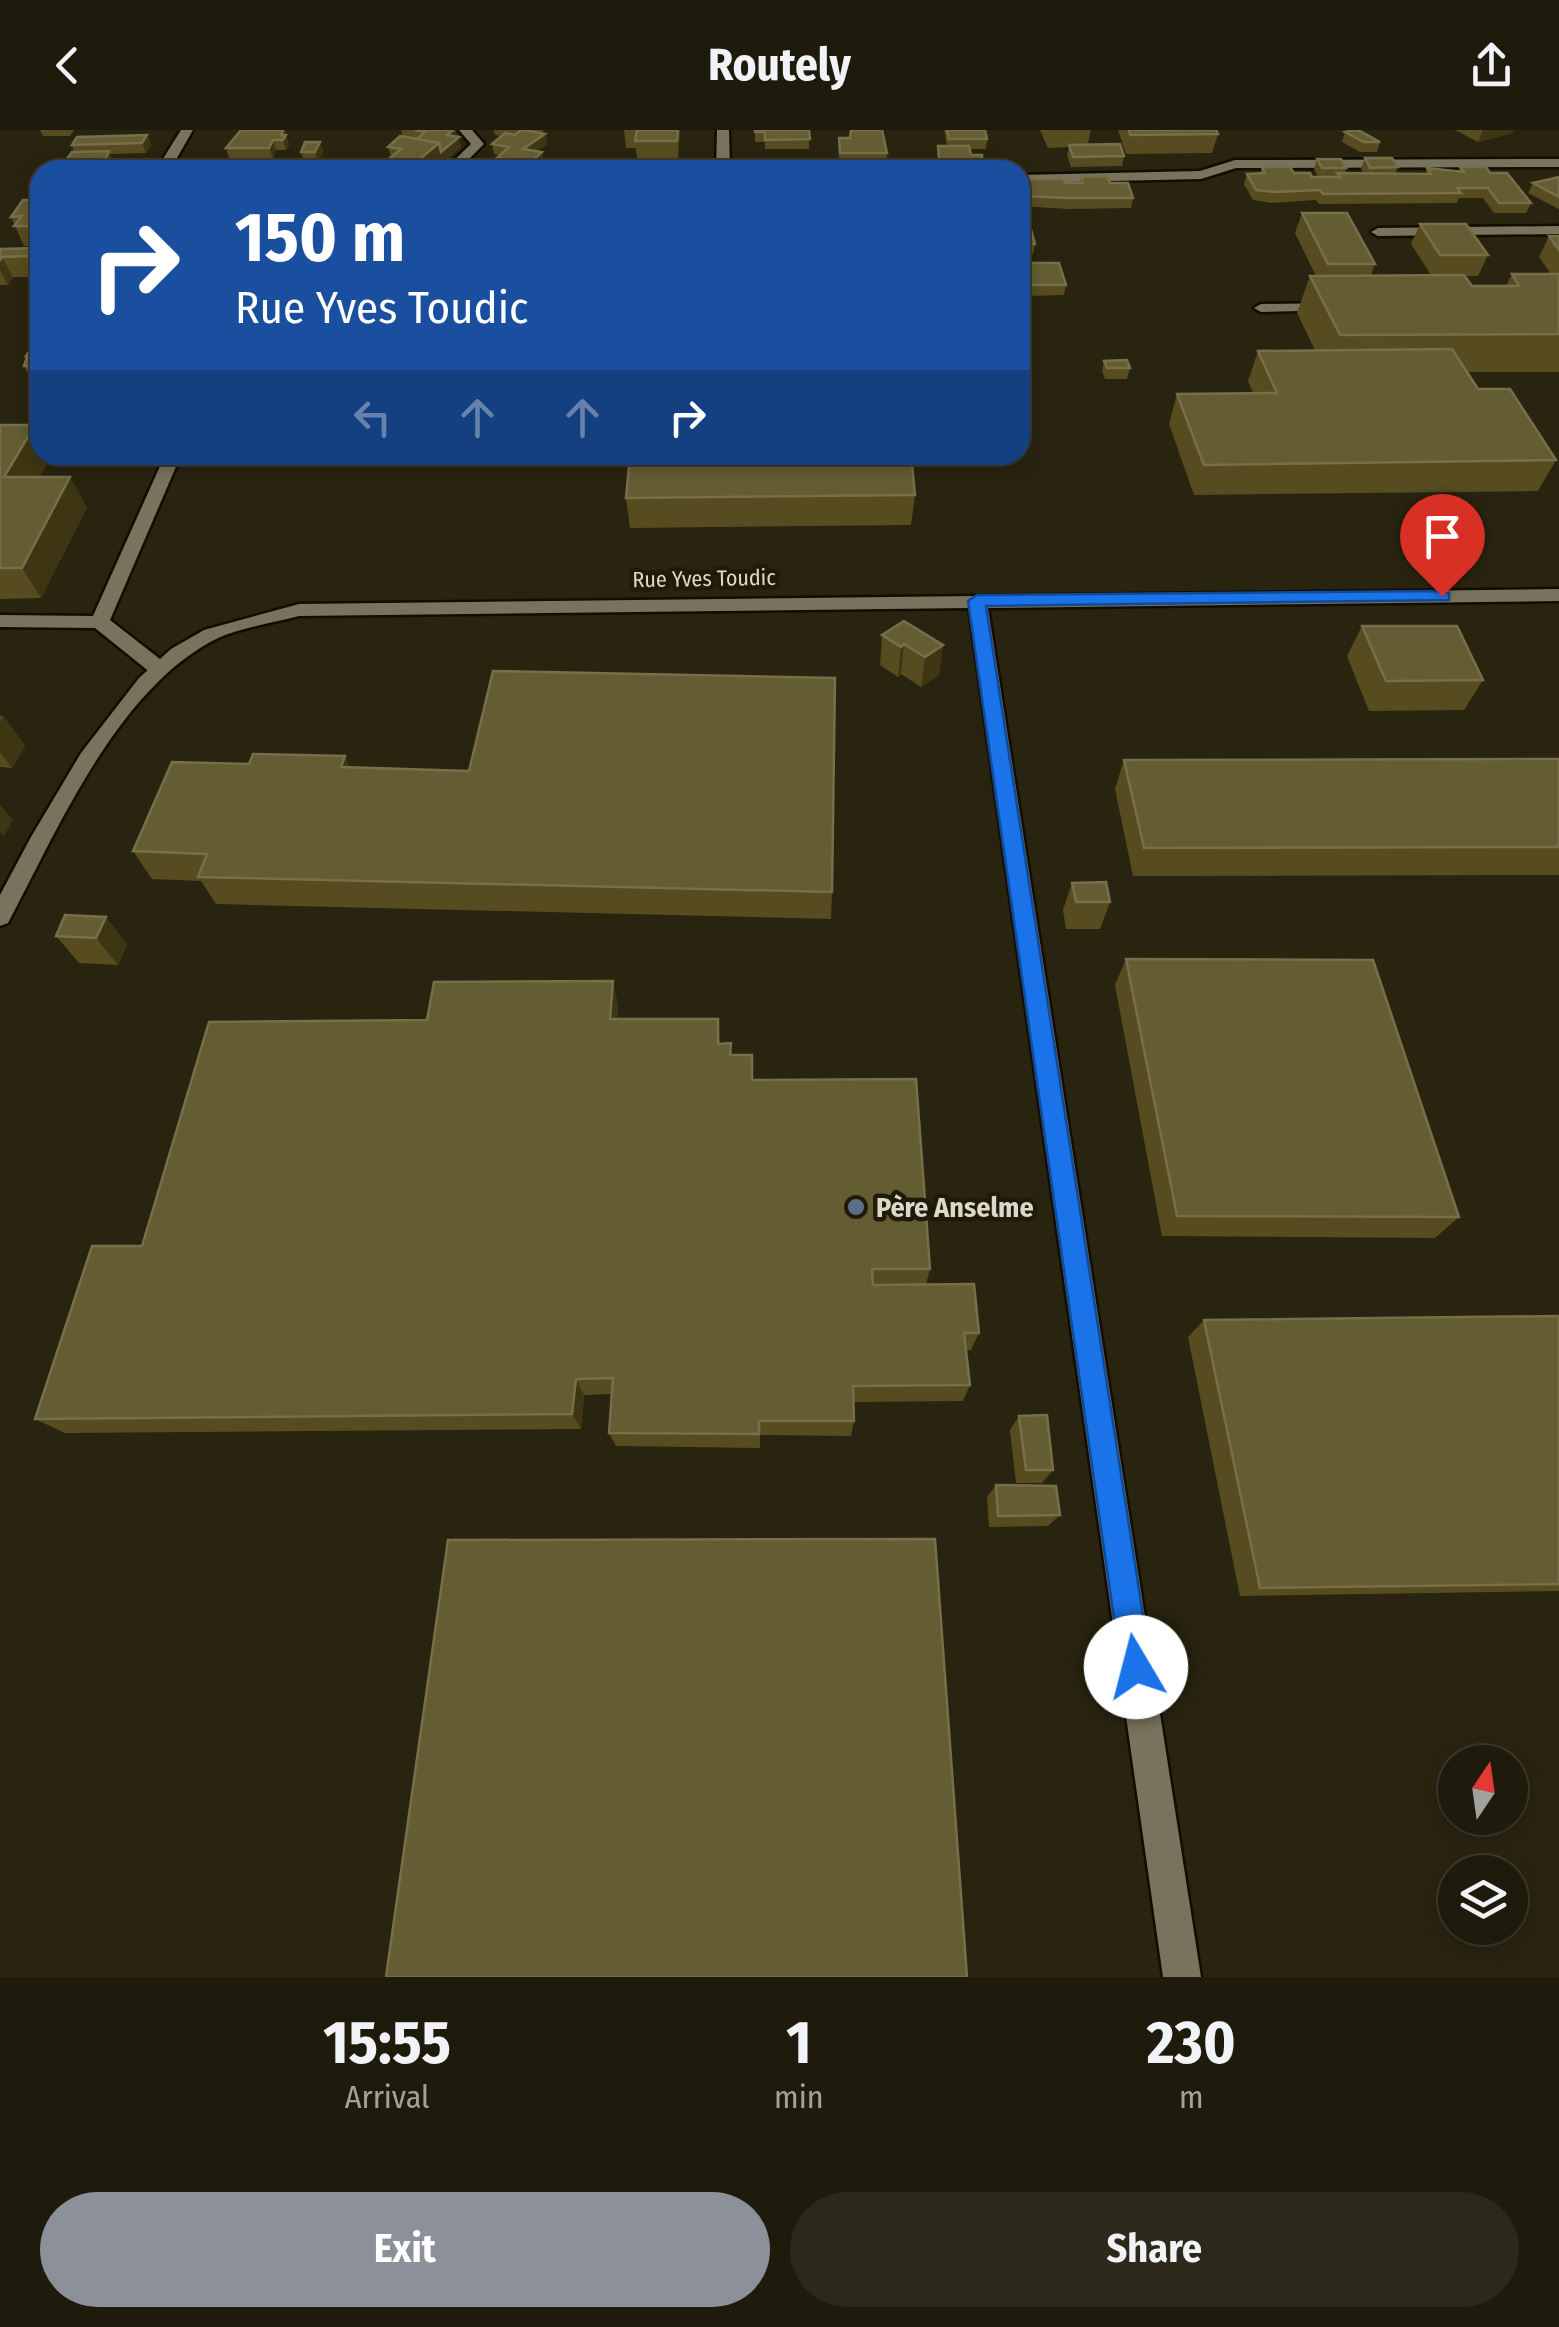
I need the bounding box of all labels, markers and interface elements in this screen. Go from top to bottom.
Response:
icon: back [40,38,95,93]
text: Routely [708,38,851,92]
icon: share [1464,38,1519,93]
text: 150 m [235,196,405,280]
icon: right [70,200,200,330]
text: Rue Yves Toudic [235,281,528,335]
icon: left [345,390,400,445]
icon: ahead [450,390,505,445]
icon: ahead [555,390,610,445]
icon: right [660,390,715,445]
pin [1400,494,1485,597]
icon: arrive [1415,509,1470,564]
street label: Rue Yves Toudic [632,564,777,593]
place label: Père Anselme [876,1191,1034,1224]
marker: Père Anselme [845,1196,867,1218]
position arrow [1084,1615,1188,1719]
north arrow [1438,1745,1528,1835]
map controls [1438,1745,1528,1945]
button: layers [1438,1855,1528,1945]
text: 15:55 [323,2007,451,2079]
text: 1 [786,2007,812,2079]
text: 230 [1147,2007,1236,2079]
text: Arrival [345,2078,429,2116]
text: min [774,2078,824,2116]
text: m [1179,2078,1204,2116]
button: Exit [40,2192,770,2307]
button: Share [790,2192,1519,2307]

